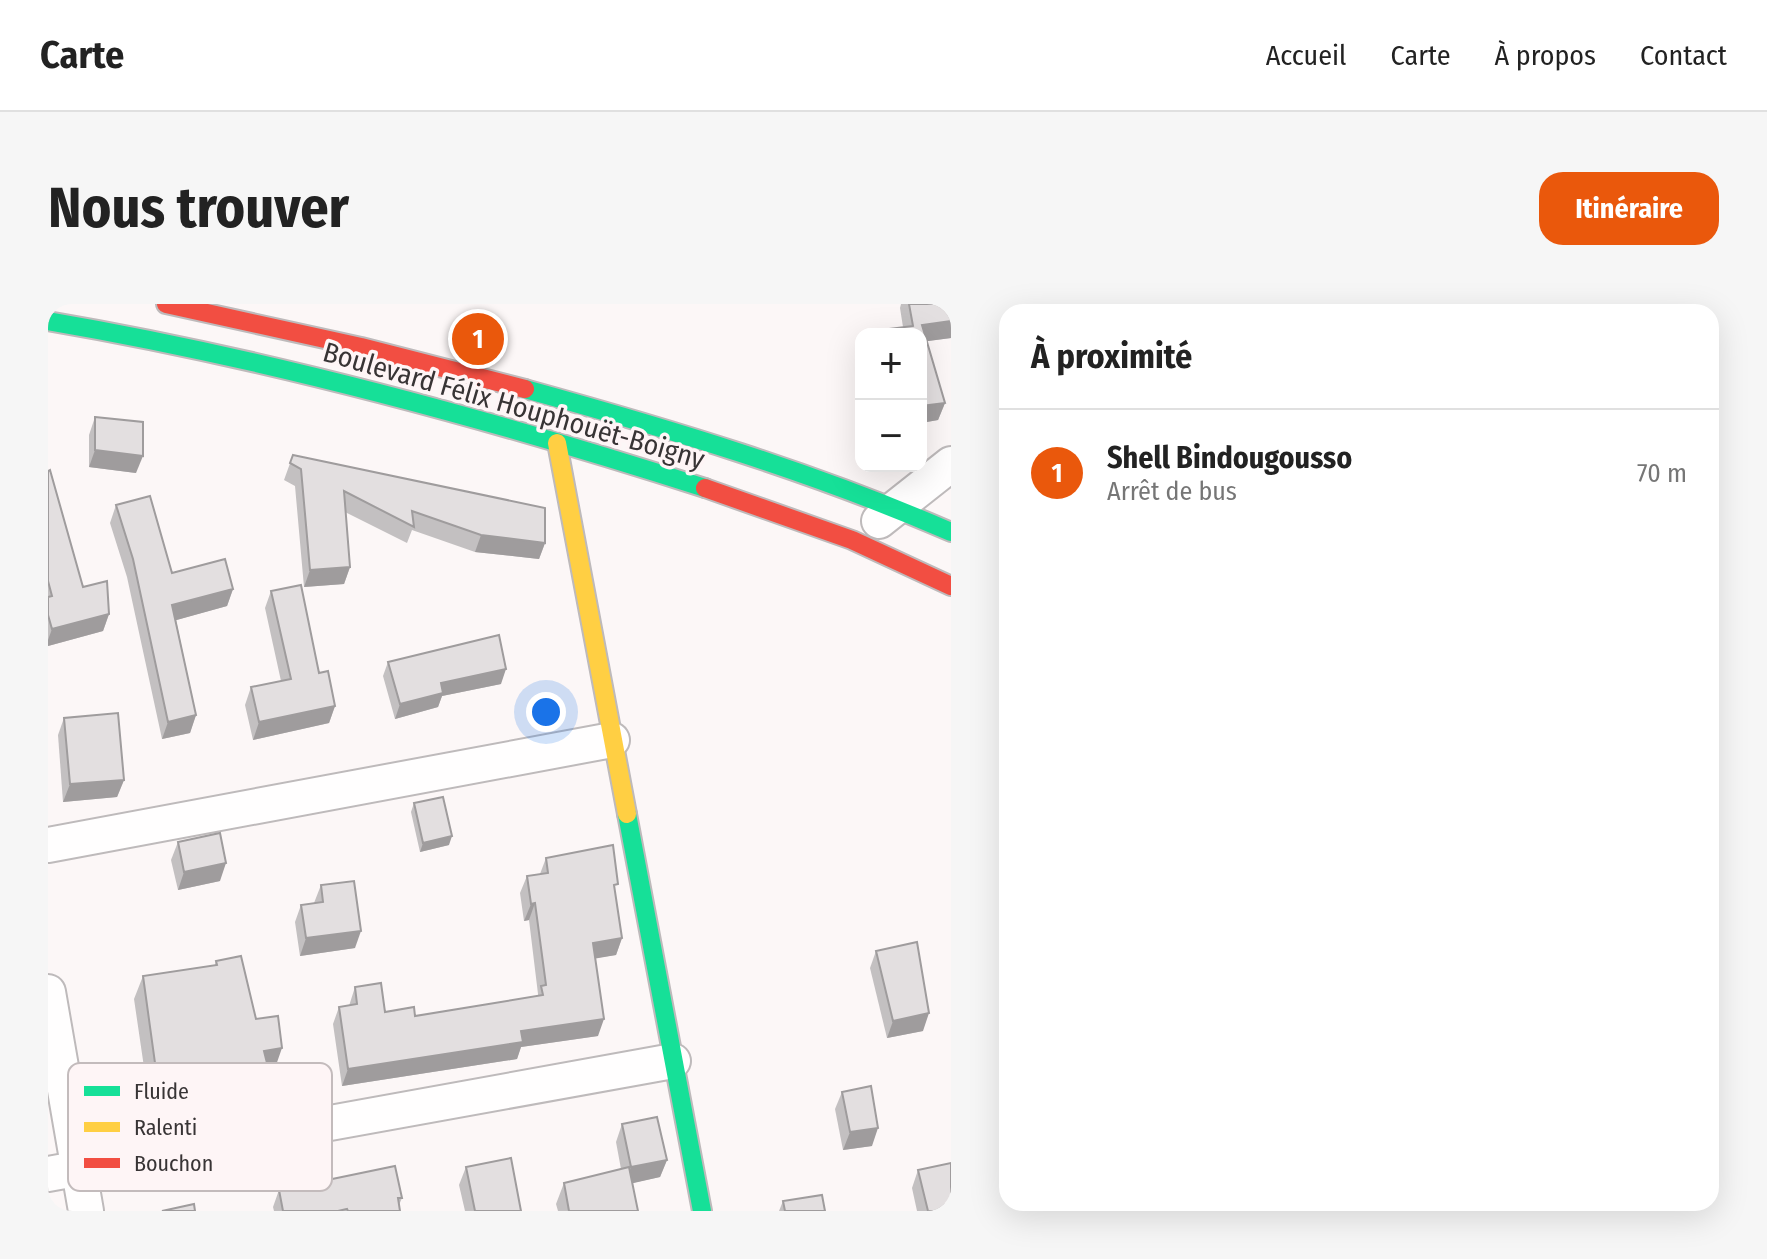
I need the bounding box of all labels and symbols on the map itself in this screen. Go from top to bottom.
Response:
pin: 1 [452,309,504,369]
street label: Boulevard Félix Houphouët-Boigny [319,335,709,476]
your location [526,692,566,732]
legend [68,1063,332,1191]
text: Fluide [134,1078,189,1105]
text: Ralenti [134,1114,197,1141]
text: Bouchon [134,1150,213,1177]

